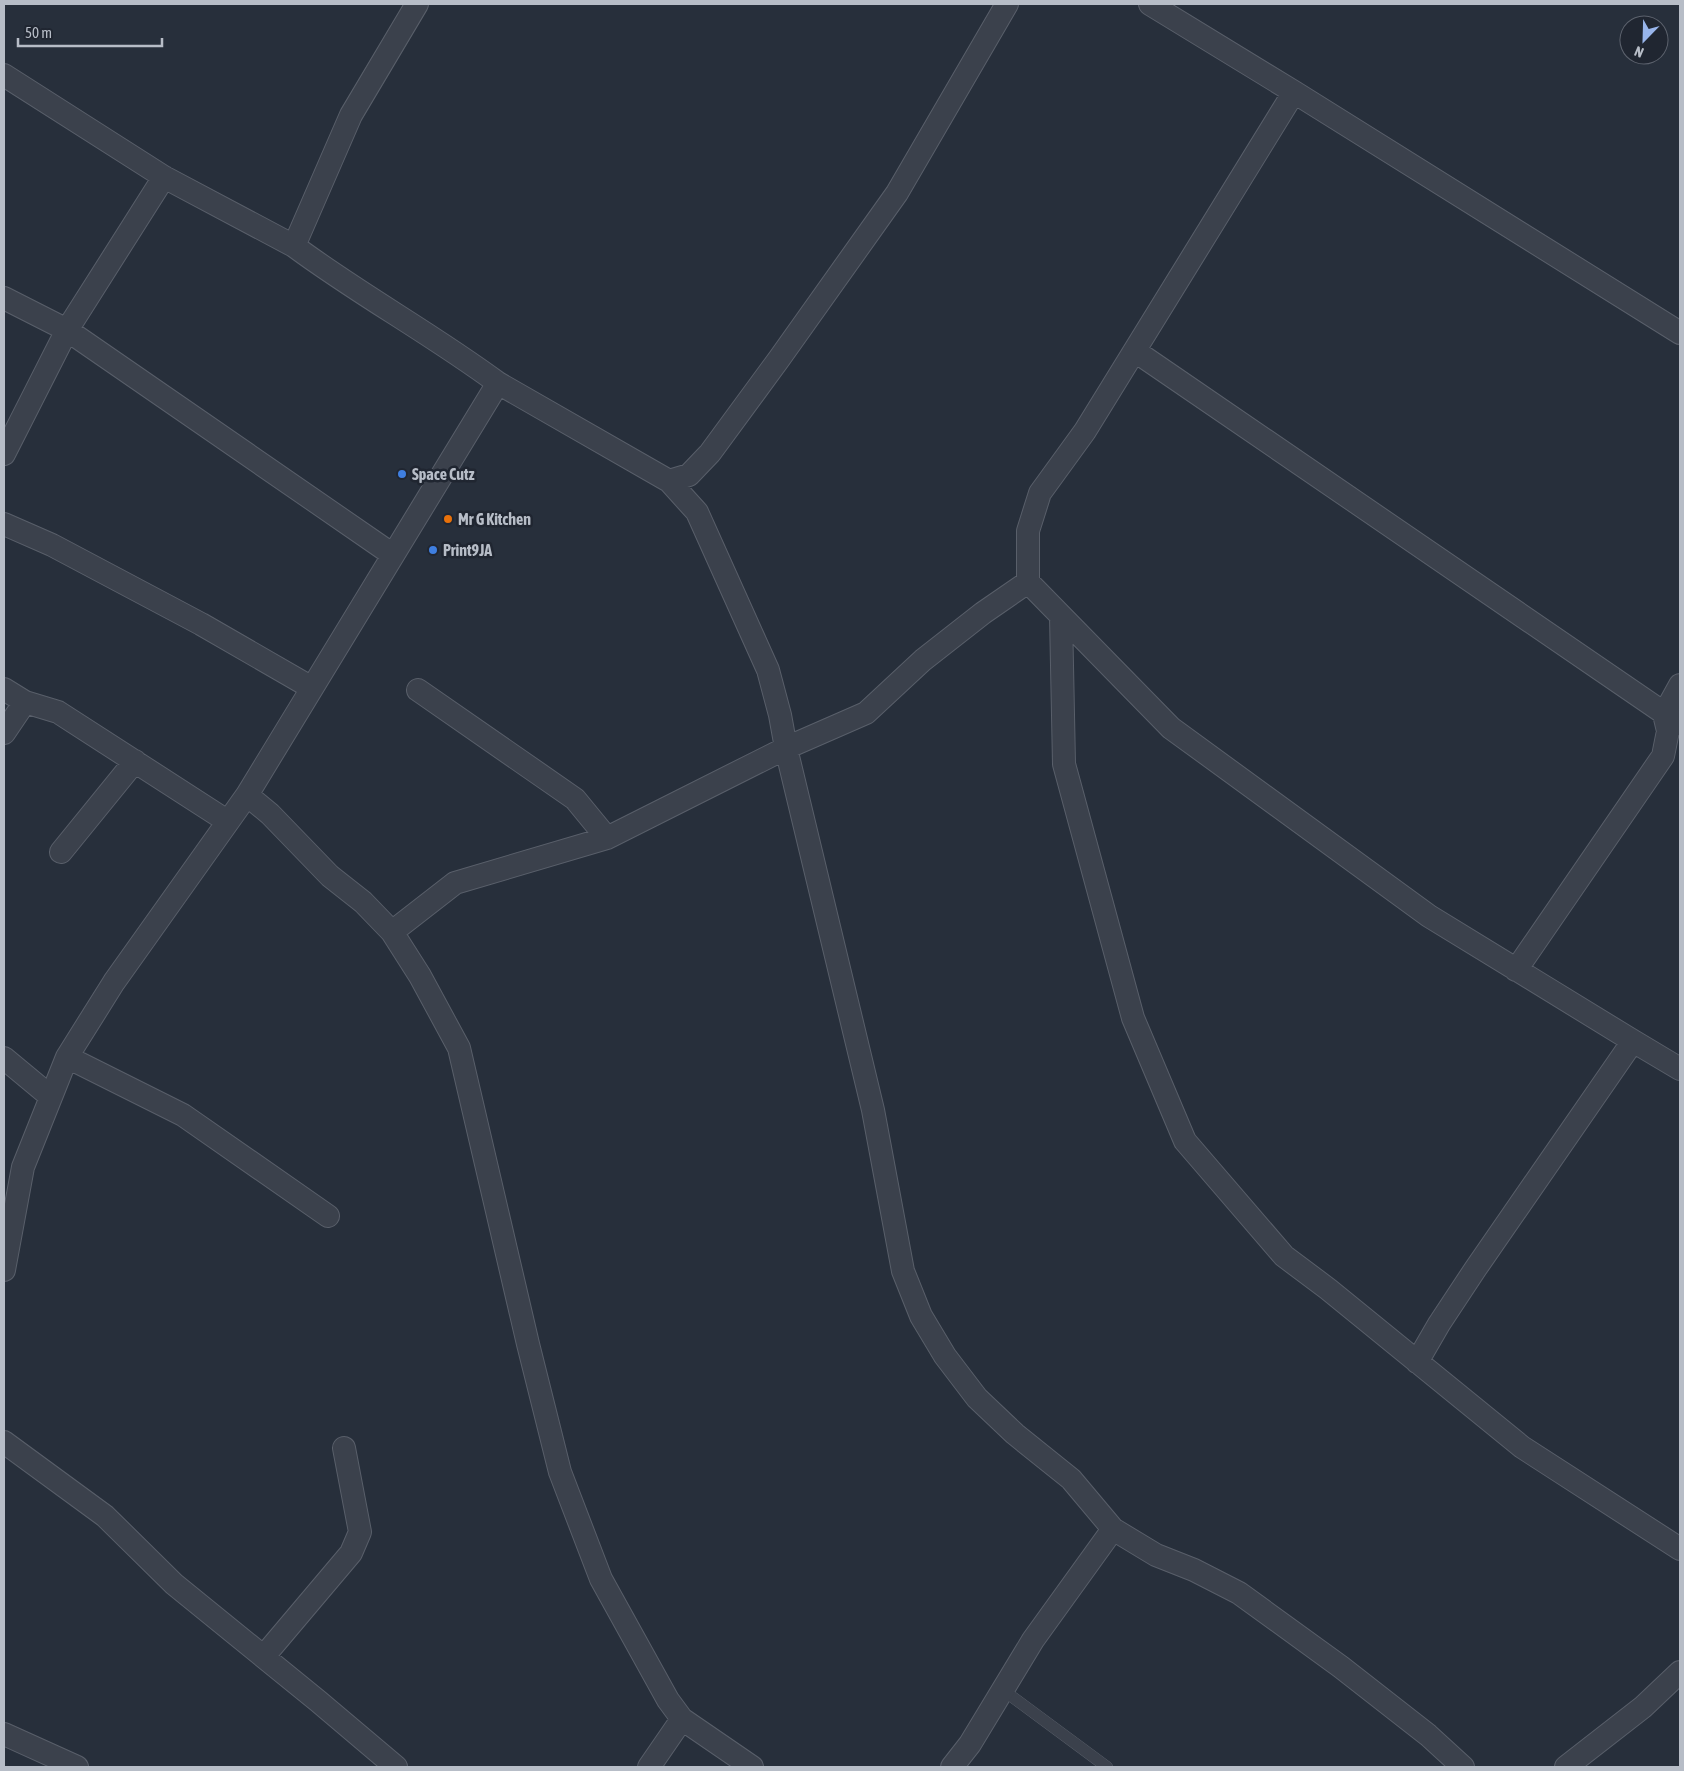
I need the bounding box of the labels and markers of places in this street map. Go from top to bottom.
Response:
place label: Space Cutz [412,465,475,483]
marker: Space Cutz [396,468,408,480]
place label: Mr G Kitchen [458,510,531,528]
marker: Mr G Kitchen [442,513,454,525]
place label: Print9JA [443,541,492,559]
marker: Print9JA [427,544,439,556]

